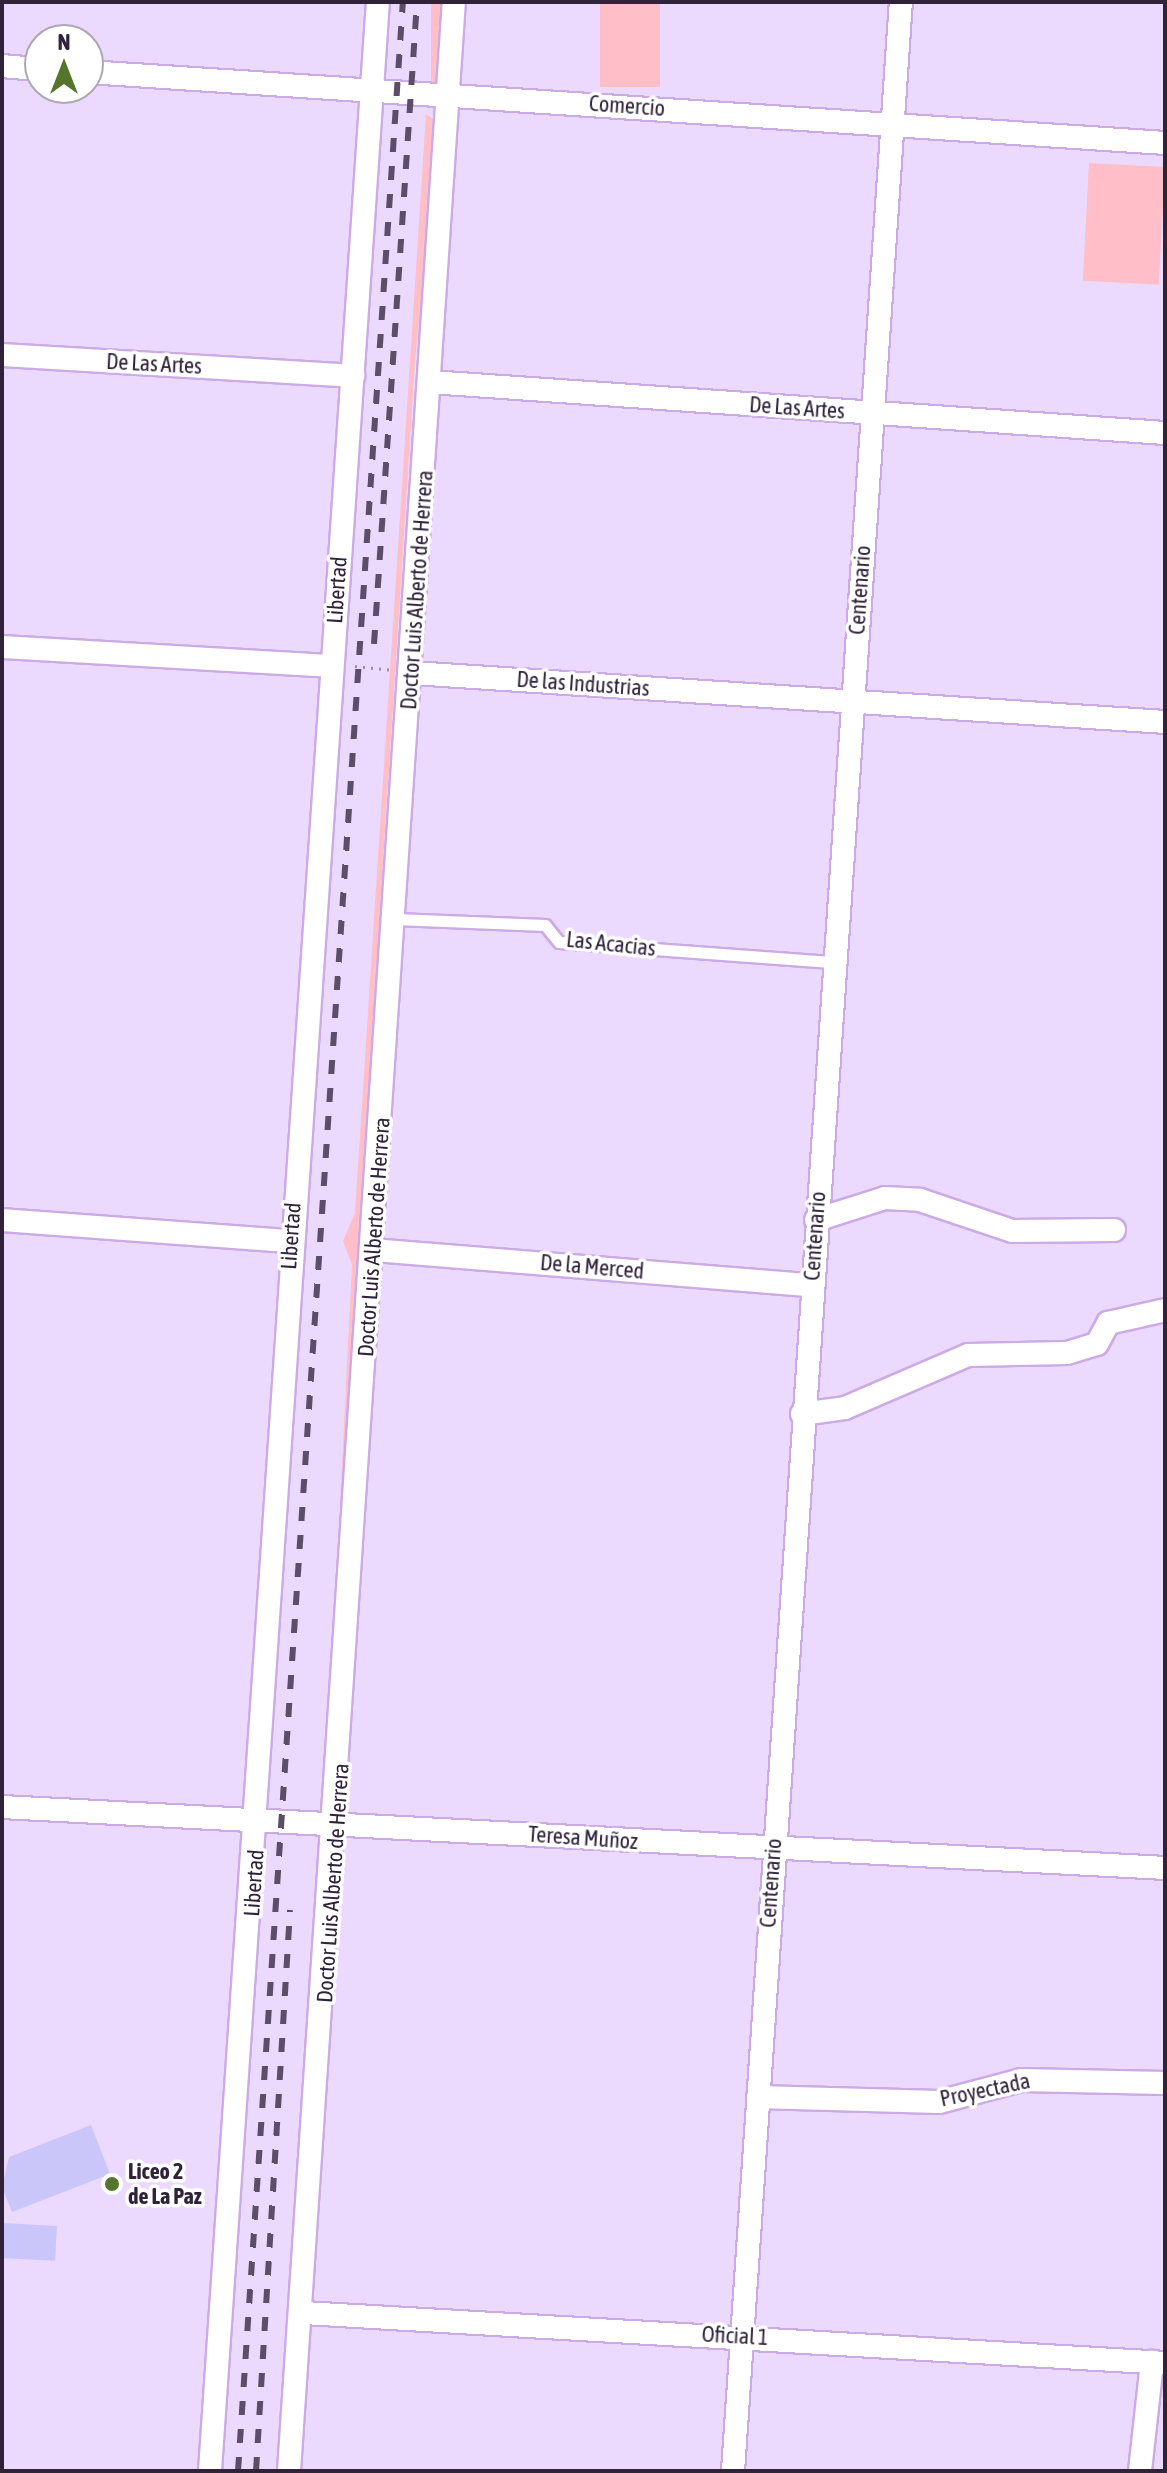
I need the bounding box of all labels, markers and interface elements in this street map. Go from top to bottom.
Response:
north arrow [24,24,104,104]
text: N [58,29,70,55]
street label: Comercio [588,90,666,122]
street label: De Las Artes [105,348,203,380]
street label: De Las Artes [748,391,846,425]
street label: Doctor Luis Alberto de Herrera [395,469,439,711]
street label: Centenario [844,544,876,636]
street label: Libertad [321,556,353,624]
street label: De las Industrias [516,666,650,702]
street label: Las Acacias [565,926,657,962]
street label: Doctor Luis Alberto de Herrera [352,1116,396,1358]
street label: Centenario [799,1190,831,1282]
street label: Libertad [275,1202,307,1270]
street label: De la Merced [539,1249,645,1285]
street label: Doctor Luis Alberto de Herrera [311,1762,355,2004]
street label: Teresa Muñoz [527,1821,639,1855]
street label: Centenario [755,1837,787,1929]
street label: Libertad [238,1849,270,1917]
street label: Proyectada [938,2068,1032,2112]
place label: Liceo 2 de La Paz [128,2158,202,2210]
marker: Liceo 2 de La Paz [103,2175,121,2193]
street label: Oficial 1 [701,2321,769,2351]

